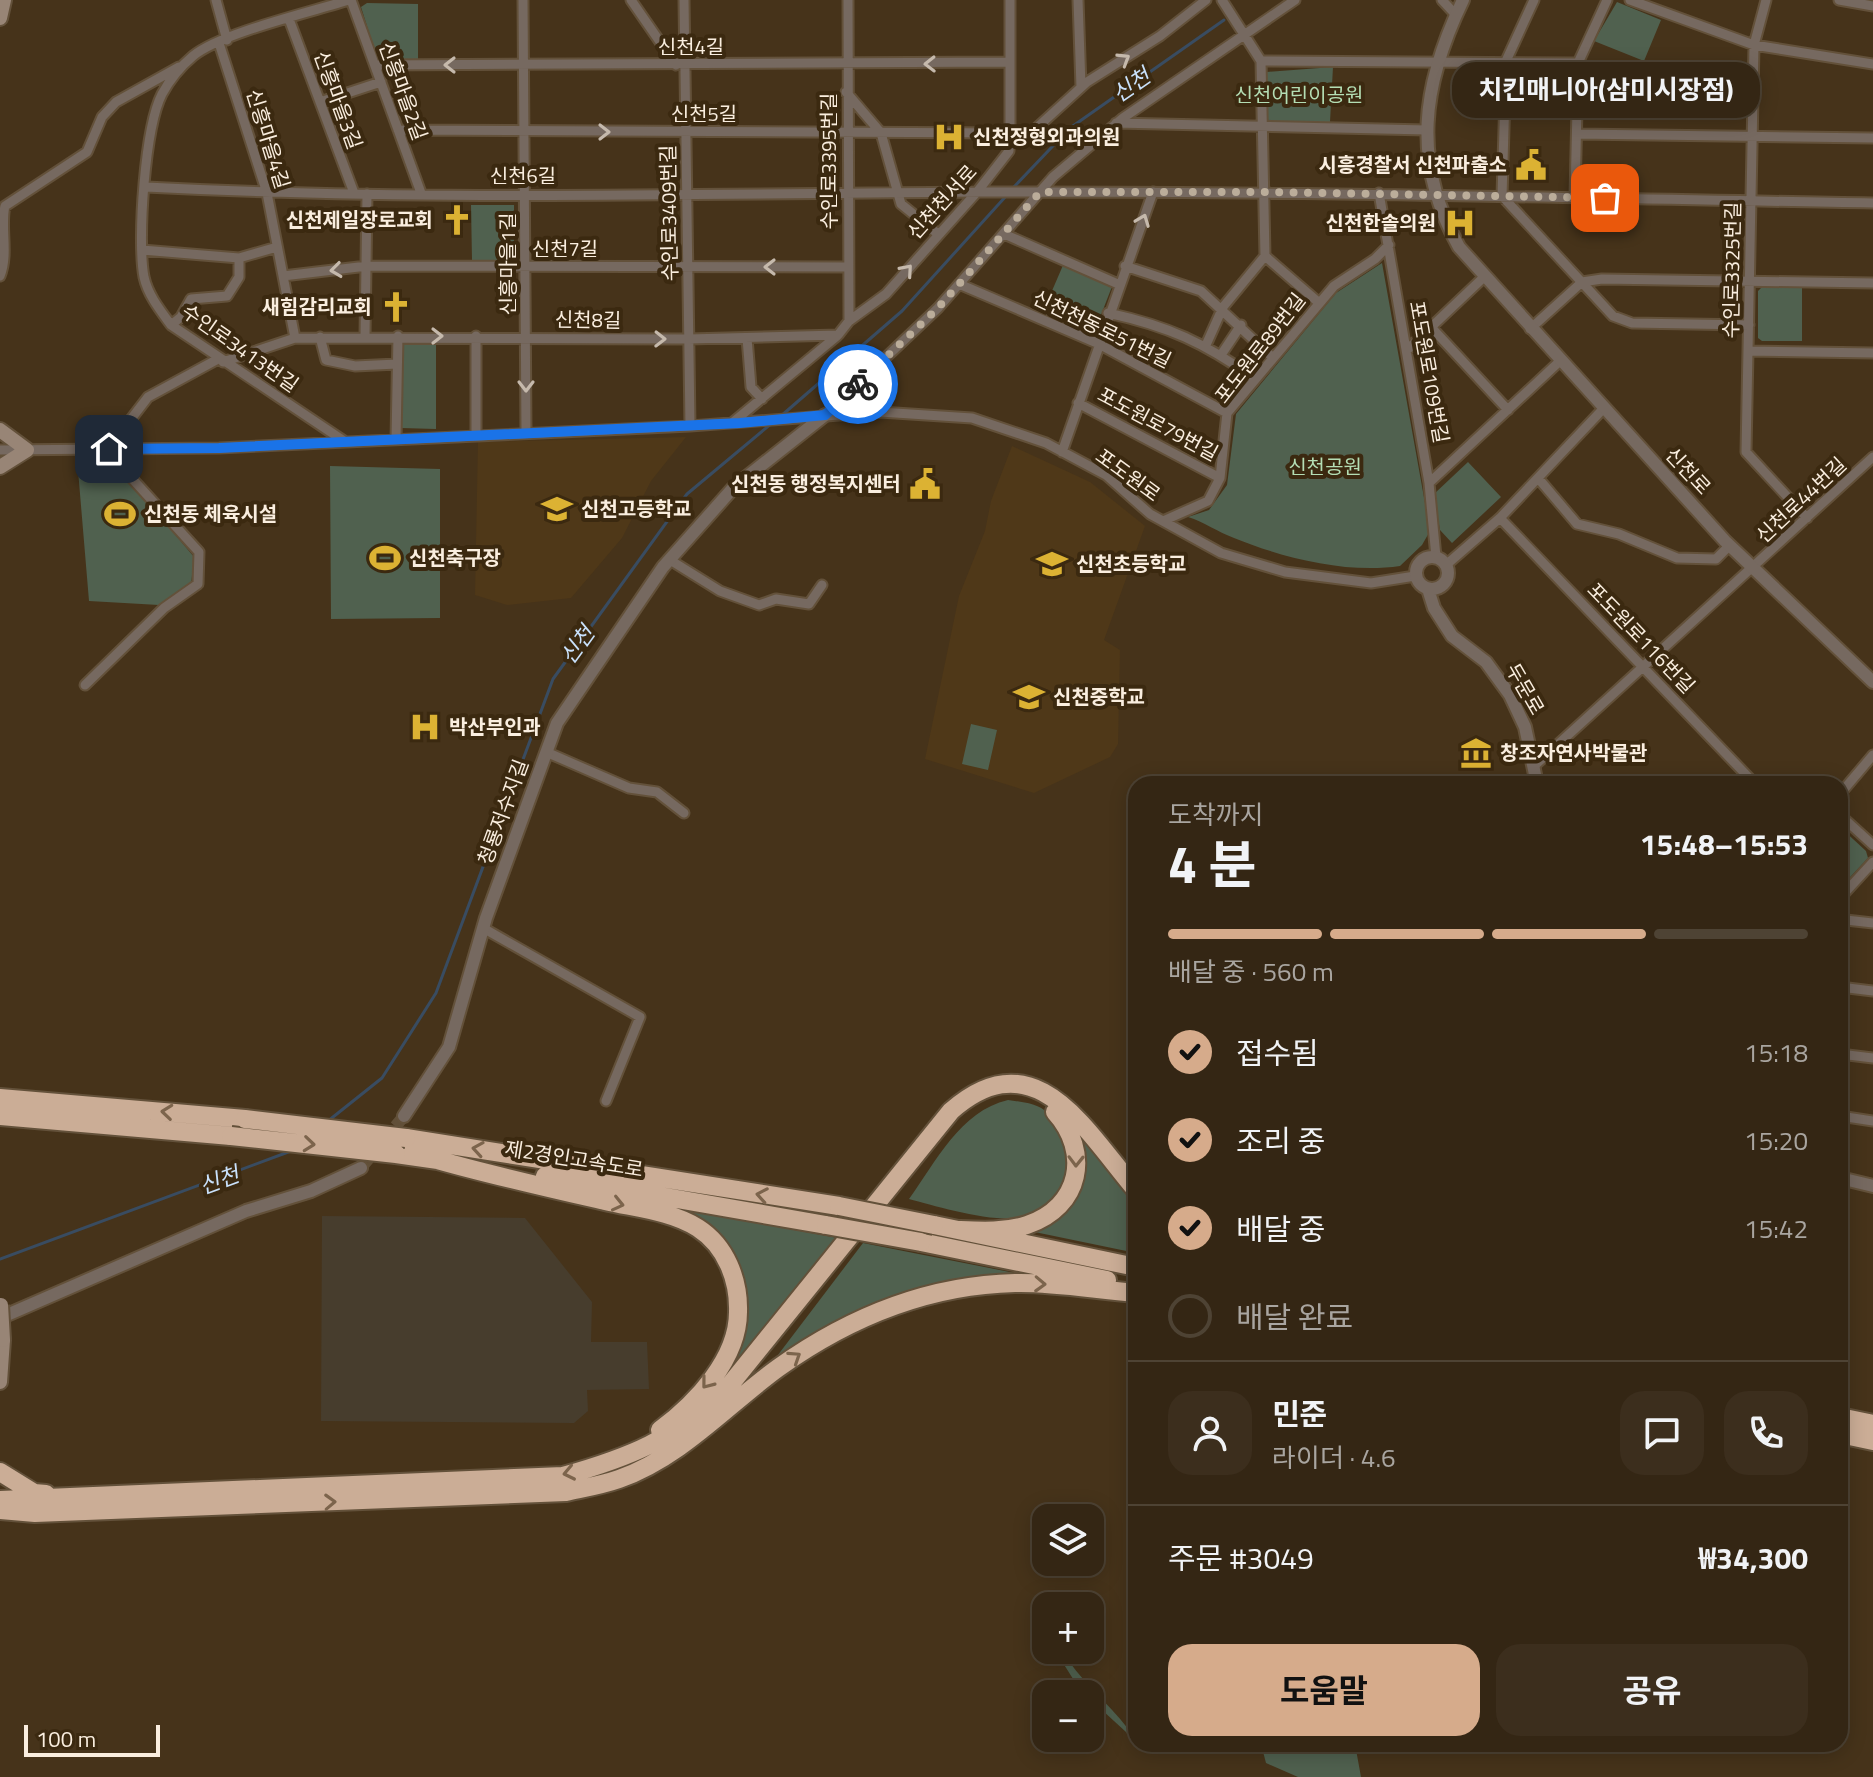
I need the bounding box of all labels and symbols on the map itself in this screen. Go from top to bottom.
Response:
street label: 신천4길 [658,31,724,62]
street label: 신흥마을2길 [371,37,436,145]
street label: 신흥마을3길 [306,46,371,154]
one-way arrow [1115,53,1130,68]
one-way arrow [923,55,936,72]
one-way arrow [443,56,456,74]
water label: 신천 [1105,58,1160,111]
callout: 치킨매니아(삼미시장점) [1451,62,1759,118]
park label: 신천어린이공원 [1235,79,1363,110]
street label: 신흥마을4길 [239,85,298,193]
street label: 수인로3395번길 [813,93,844,229]
street label: 신천5길 [671,98,737,129]
hospital icon: 신천정형외과의원 [932,120,966,154]
place label: 신천정형외과의원 [973,121,1120,152]
one-way arrow [598,123,611,141]
street label: 수인로3409번길 [652,144,685,282]
public building icon: 시흥경찰서 신천파출소 [1514,148,1548,182]
place label: 시흥경찰서 신천파출소 [1319,149,1507,180]
street label: 신천천서로 [899,157,984,246]
street label: 신천6길 [490,160,556,191]
pin [1571,164,1639,232]
street label: 수인로3325번길 [1715,201,1748,339]
church icon: 신천제일장로교회 [440,203,474,237]
place label: 신천제일장로교회 [286,204,433,235]
hospital icon: 신천한솔의원 [1443,206,1477,240]
place label: 신천한솔의원 [1326,207,1436,238]
street label: 신흥마을1길 [492,212,523,316]
one-way arrow [1133,213,1150,227]
street label: 신천7길 [532,233,598,264]
one-way arrow [763,258,776,276]
one-way arrow [330,261,343,278]
one-way arrow [897,264,912,279]
street label: 신천천동로51번길 [1027,281,1177,376]
street label: 포도원로89번길 [1207,286,1313,410]
church icon: 새힘감리교회 [379,290,413,324]
place label: 새힘감리교회 [262,291,372,322]
street label: 수인로3413번길 [175,296,305,400]
street label: 포도원로109번길 [1402,298,1457,446]
street label: 신천8길 [555,303,621,336]
one-way arrow [431,327,444,345]
one-way arrow [654,330,667,348]
courier [818,344,898,424]
street label: 포도원로79번길 [1092,379,1224,468]
one-way arrow [517,380,535,393]
pin [75,415,143,483]
street label: 포도원로 [1089,440,1167,509]
street label: 신천로 [1658,440,1719,501]
street label: 신천로44번길 [1748,449,1853,550]
park label: 신천공원 [1288,451,1362,482]
public building icon: 신천동 행정복지센터 [908,467,942,501]
place label: 신천동 행정복지센터 [731,468,901,499]
school or university icon: 신천고등학교 [540,492,574,526]
place label: 신천고등학교 [581,493,691,524]
sports icon: 신천동 체육시설 [103,497,137,531]
place label: 신천동 체육시설 [144,498,277,529]
sports icon: 신천축구장 [368,541,402,575]
place label: 신천축구장 [409,542,501,573]
school or university icon: 신천초등학교 [1035,547,1069,581]
place label: 신천초등학교 [1076,548,1186,579]
street label: 포도원로116번길 [1580,575,1703,700]
water label: 신천 [551,616,604,671]
street label: 두문로 [1498,657,1553,720]
school or university icon: 신천중학교 [1012,680,1046,714]
place label: 신천중학교 [1053,681,1145,712]
hospital icon: 박산부인과 [408,710,442,744]
place label: 박산부인과 [449,711,541,742]
museum icon: 창조자연사박물관 [1459,736,1493,770]
place label: 창조자연사박물관 [1500,737,1648,768]
street label: 청룡저수지길 [469,755,536,869]
one-way arrow [160,1103,173,1120]
street label: 제2경인고속도로 [503,1132,646,1185]
one-way arrow [303,1135,316,1152]
one-way arrow [471,1141,484,1158]
one-way arrow [1067,1155,1085,1167]
water label: 신천 [194,1156,246,1203]
one-way arrow [755,1188,769,1205]
one-way arrow [611,1195,625,1212]
one-way arrow [1034,1276,1047,1293]
one-way arrow [787,1352,801,1367]
one-way arrow [703,1374,717,1389]
one-way arrow [563,1464,577,1481]
one-way arrow [324,1494,337,1511]
scale bar [24,1721,160,1757]

